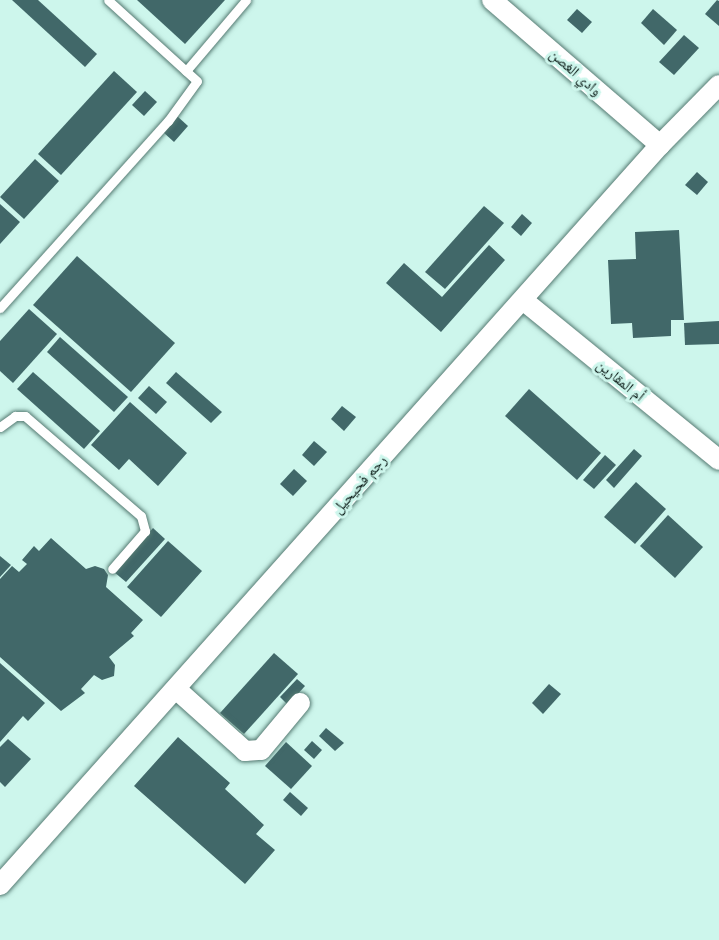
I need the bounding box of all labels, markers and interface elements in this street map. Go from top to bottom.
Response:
street label: وادي الغصن [546,45,606,99]
street label: أم المقارين [593,355,649,405]
street label: رجم فحيحيل [328,451,390,517]

